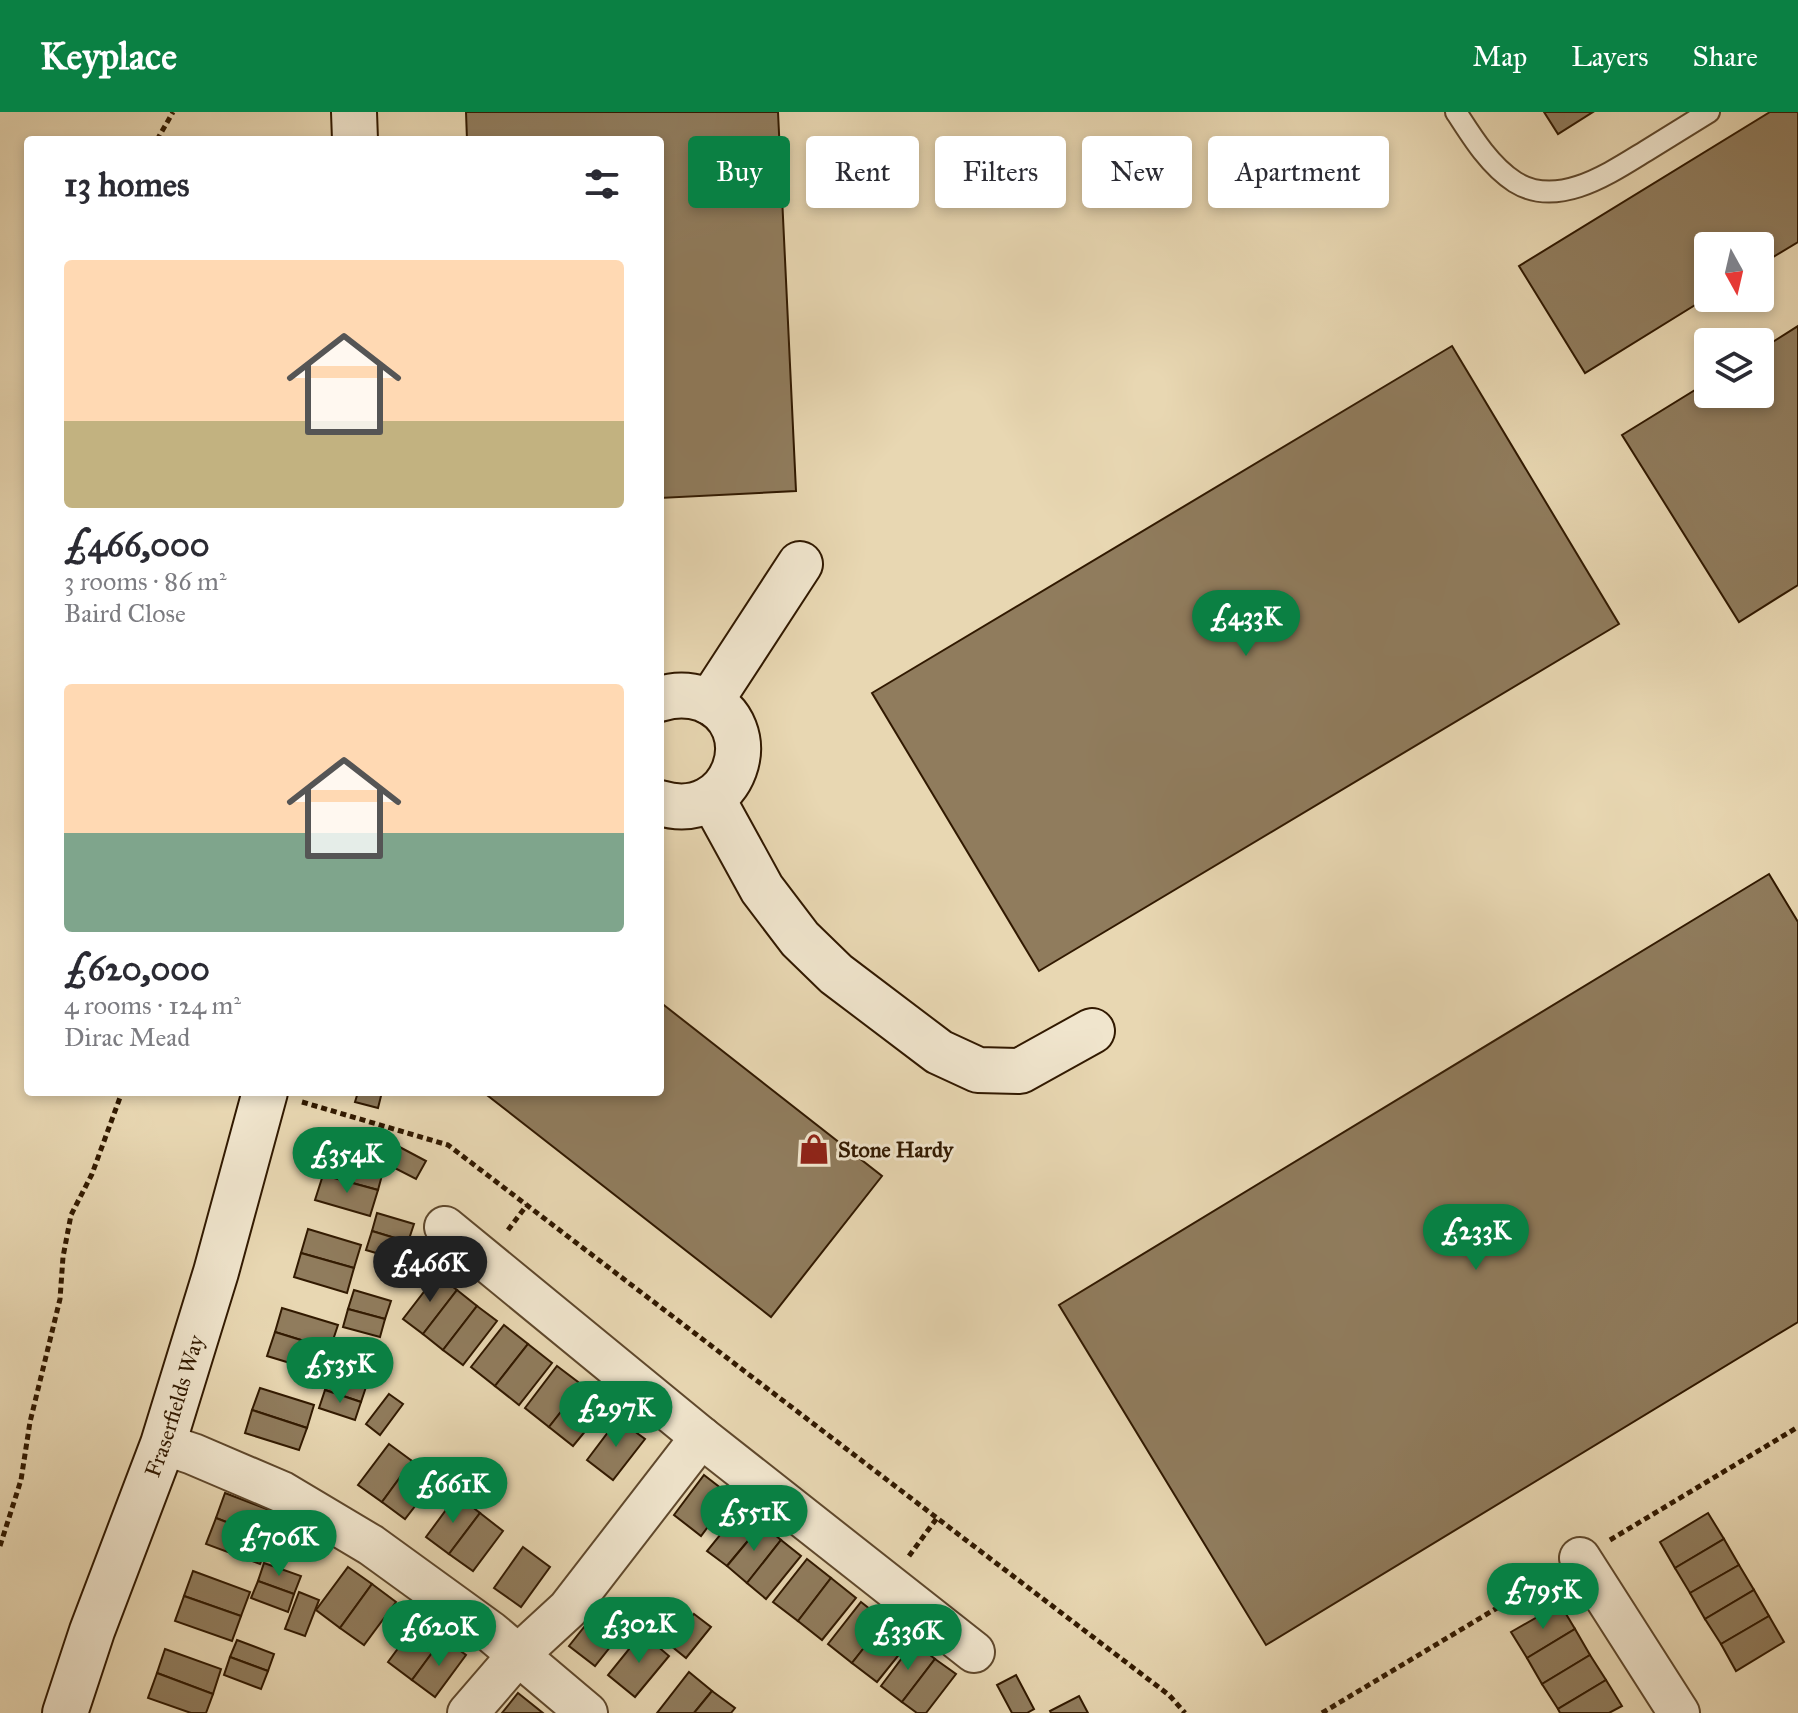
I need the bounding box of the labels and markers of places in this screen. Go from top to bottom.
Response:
pin: £433K [1190,590,1302,658]
pin: £354K [291,1127,403,1195]
shop icon: Stone Hardy [797,1132,831,1166]
place label: Stone Hardy [838,1136,955,1163]
pin: £233K [1420,1204,1532,1272]
pin: £466K [374,1236,486,1304]
pin: £535K [284,1337,396,1405]
pin: £297K [560,1381,672,1449]
pin: £661K [397,1457,509,1525]
pin: £551K [698,1485,810,1553]
pin: £706K [223,1510,335,1578]
pin: £795K [1487,1563,1599,1631]
pin: £302K [583,1597,695,1665]
pin: £620K [383,1600,495,1668]
pin: £336K [852,1604,964,1672]

